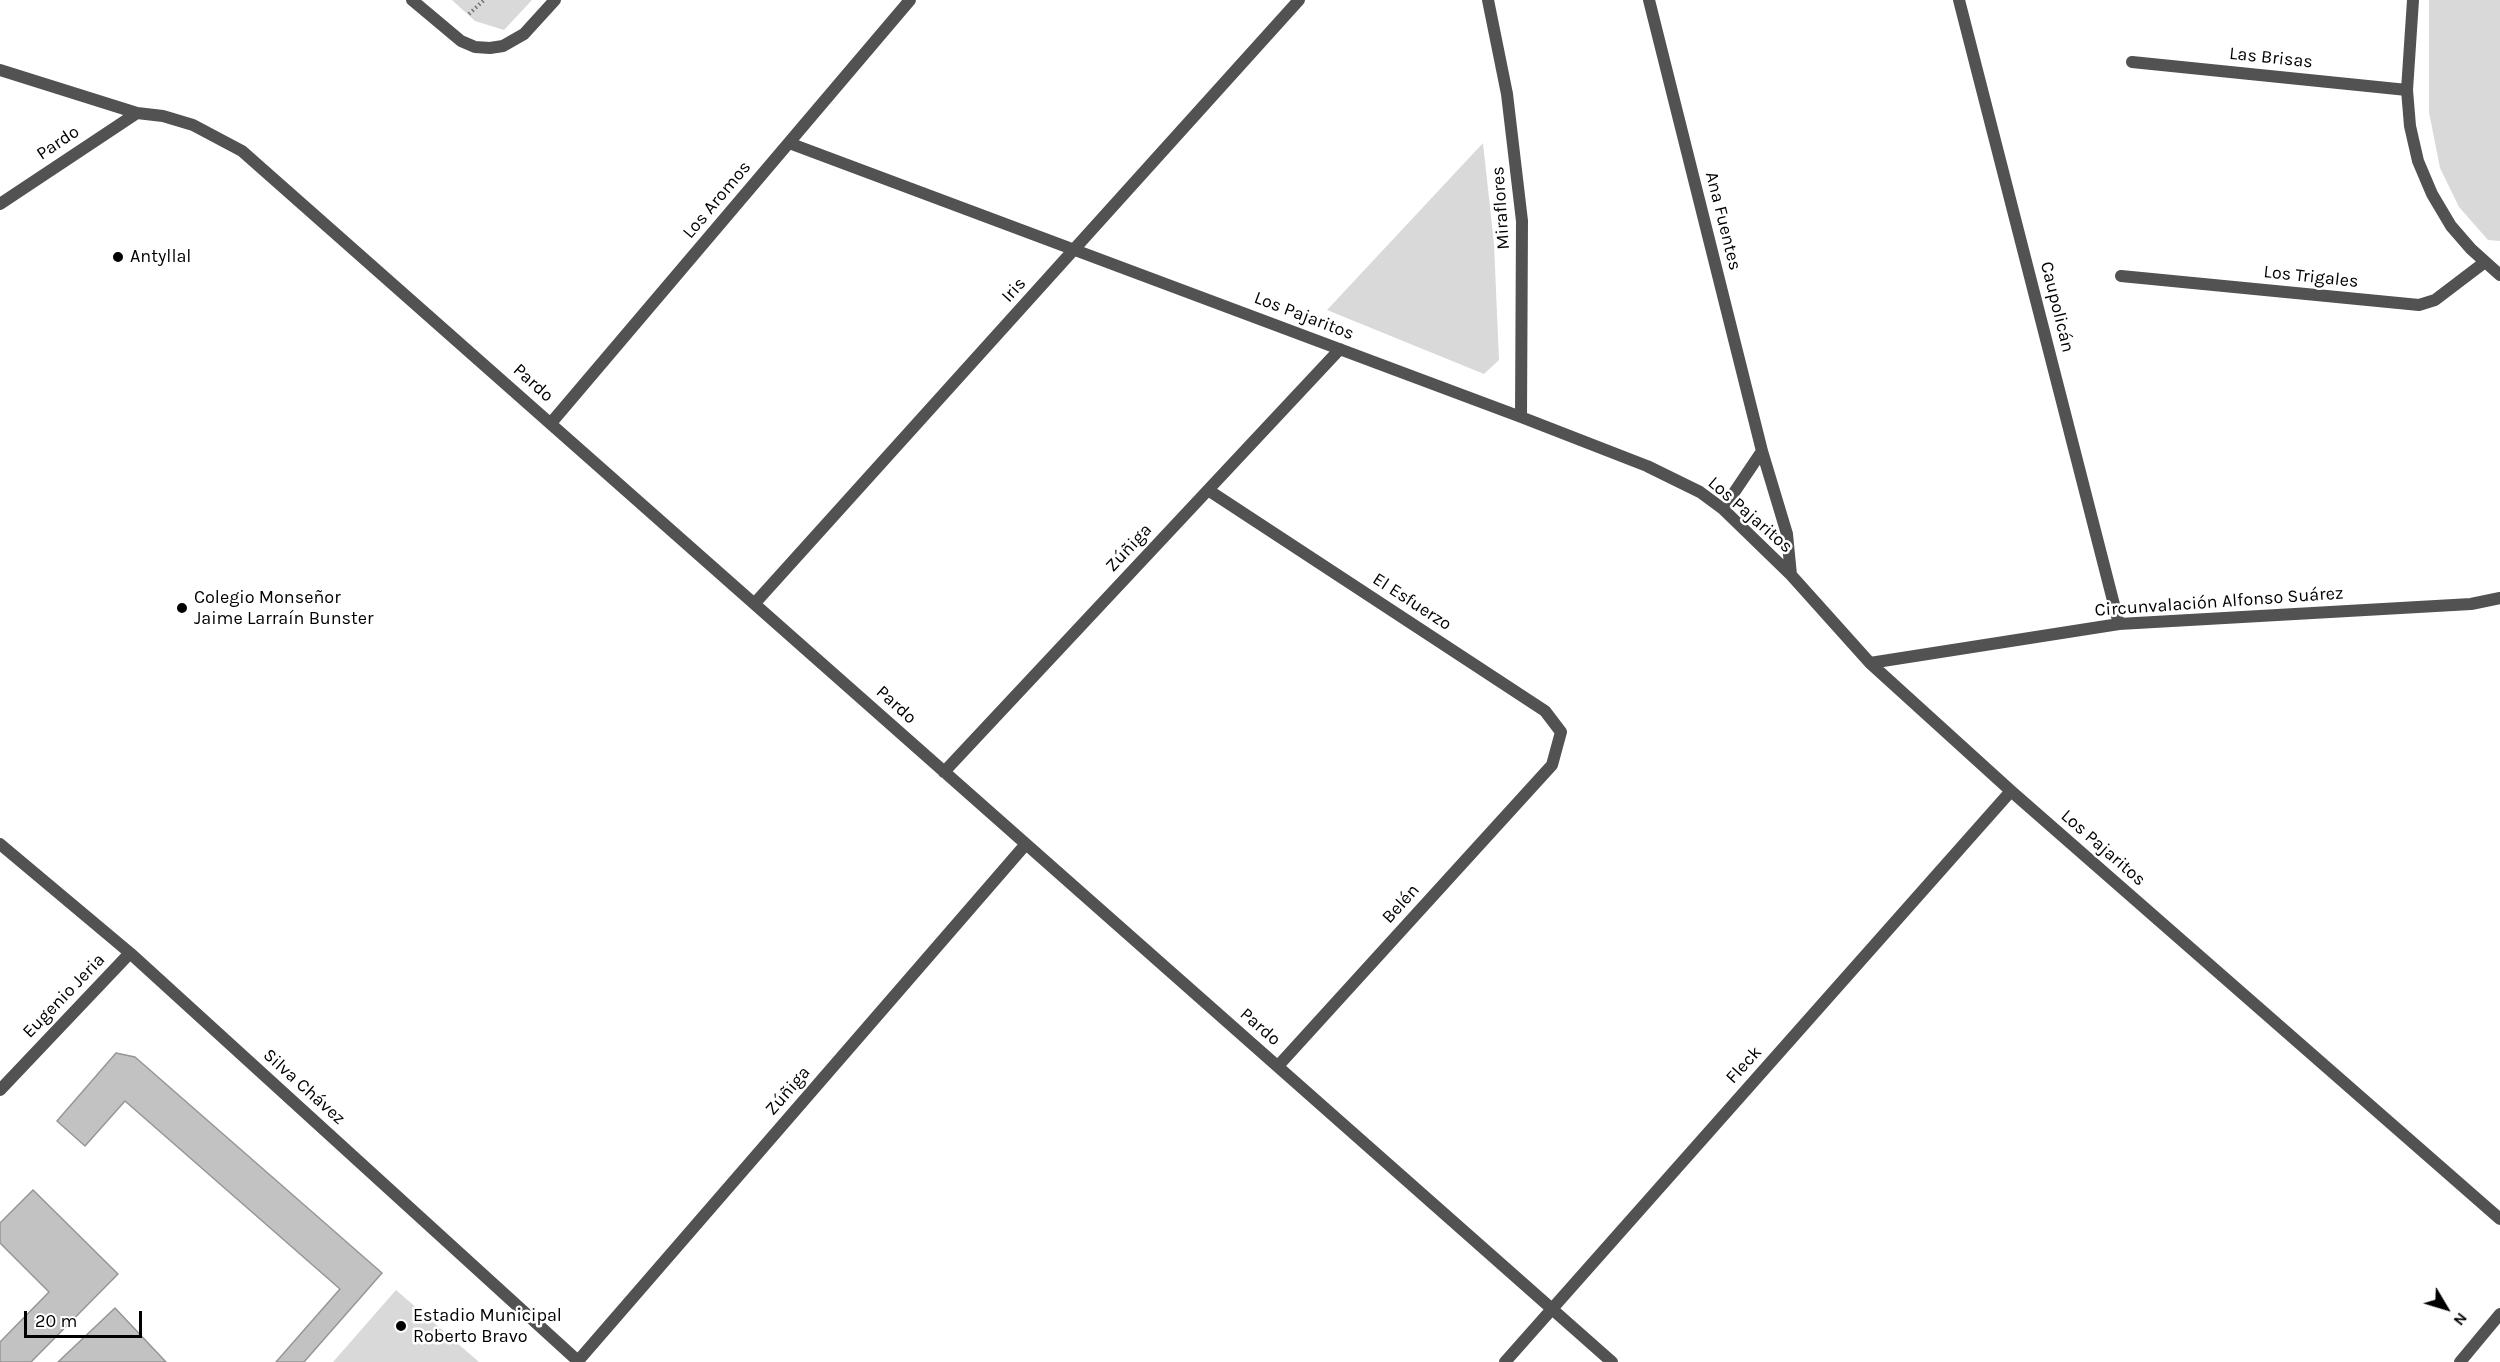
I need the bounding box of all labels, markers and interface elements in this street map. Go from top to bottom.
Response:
street label: Las Brisas [2228,43,2314,73]
street label: Pardo [33,121,83,165]
street label: Los Aromos [678,157,756,243]
street label: Miraflores [1487,166,1515,250]
street label: Ana Fuentes [1700,169,1746,273]
place label: Antyllal [130,246,191,268]
marker: Antyllal [111,250,125,264]
street label: Caupolicán [2035,259,2079,355]
street label: Los Trigales [2262,261,2360,293]
street label: Iris [997,273,1031,307]
street label: Los Pajaritos [1251,287,1357,345]
street label: Pardo [508,359,558,407]
street label: Los Pajaritos [1703,472,1797,558]
street label: Zúñiga [1101,519,1157,577]
street label: El Esfuerzo [1369,569,1455,635]
street label: Circunvalación Alfonso Suárez [2094,583,2344,621]
place label: Colegio Monseñor Jaime Larraín Bunster [194,587,374,630]
marker: Colegio Monseñor Jaime Larraín Bunster [175,601,189,615]
street label: Pardo [871,681,921,729]
street label: Los Pajaritos [2056,805,2150,891]
street label: Belén [1378,880,1424,928]
street label: Eugenio Jeria [18,949,110,1043]
street label: Pardo [1235,1003,1285,1051]
street label: Fleck [1722,1042,1766,1088]
street label: Silva Chávez [258,1044,350,1130]
street label: Zúñiga [761,1062,815,1120]
north arrow [2416,1278,2476,1338]
scale bar [27,1299,146,1337]
place label: Estadio Municipal Roberto Bravo [413,1305,562,1348]
text: N [2450,1309,2472,1330]
text: 20 m [35,1310,77,1332]
marker: Estadio Municipal Roberto Bravo [394,1319,408,1333]

